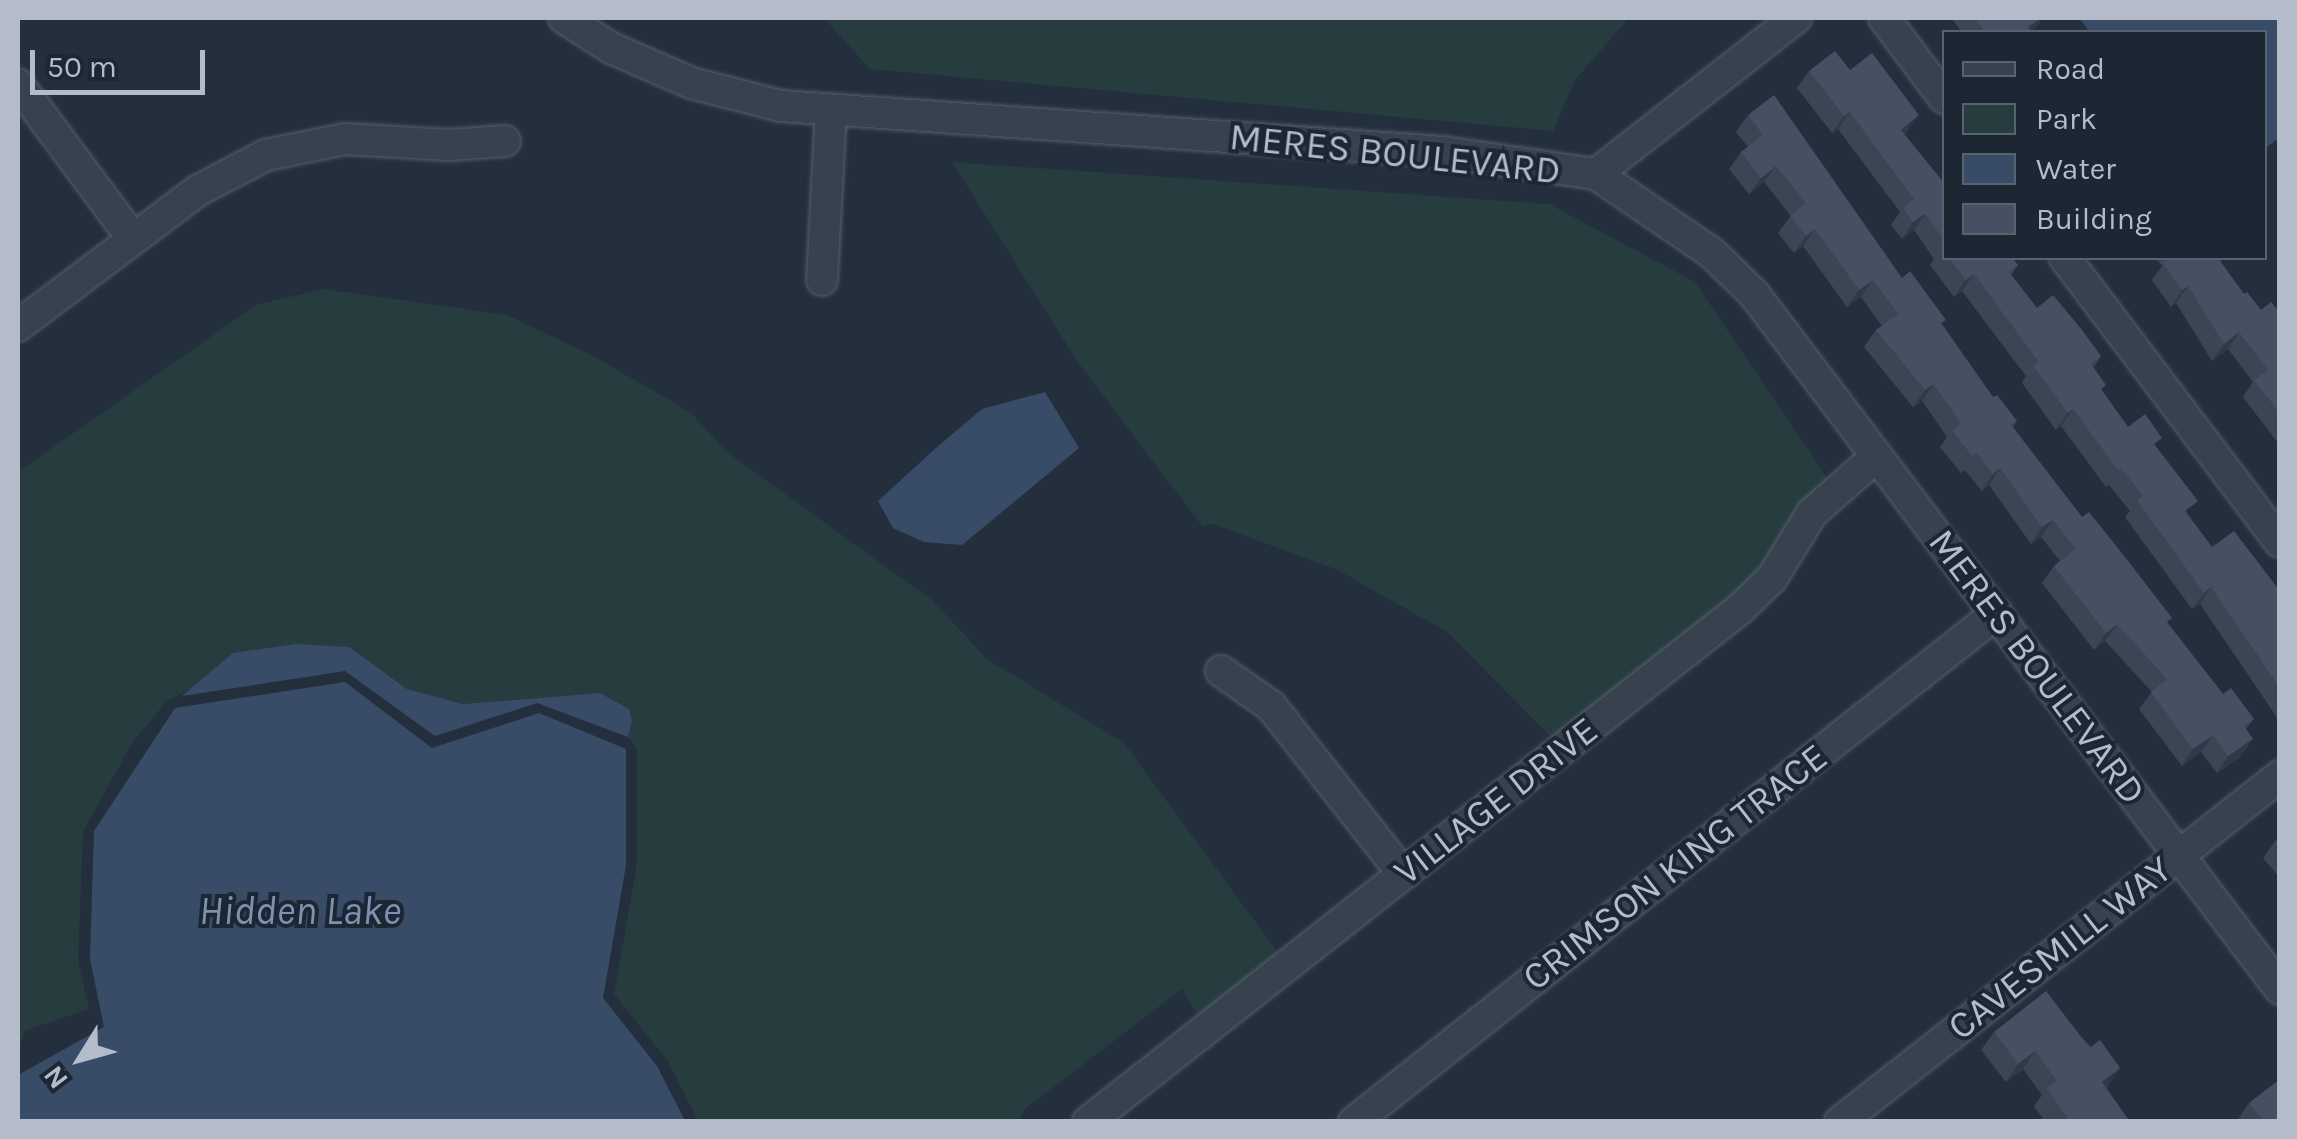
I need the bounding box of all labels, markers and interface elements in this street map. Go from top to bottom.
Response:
scale bar [35,30,210,92]
legend [1942,30,2267,260]
text: 50 m [47,49,117,85]
text: Road [2036,51,2105,87]
text: Park [2036,101,2097,137]
street label: MERES BOULEVARD [1227,114,1563,194]
text: Water [2036,151,2116,187]
text: Building [2036,201,2152,237]
street label: MERES BOULEVARD [1919,520,2155,814]
street label: VILLAGE DRIVE [1385,707,1607,895]
street label: CRIMSON KING TRACE [1514,734,1836,1000]
street label: CAVESMILL WAY [1939,846,2181,1050]
water label: Hidden Lake [199,887,401,935]
north arrow [30,1009,130,1109]
text: N [36,1059,75,1095]

